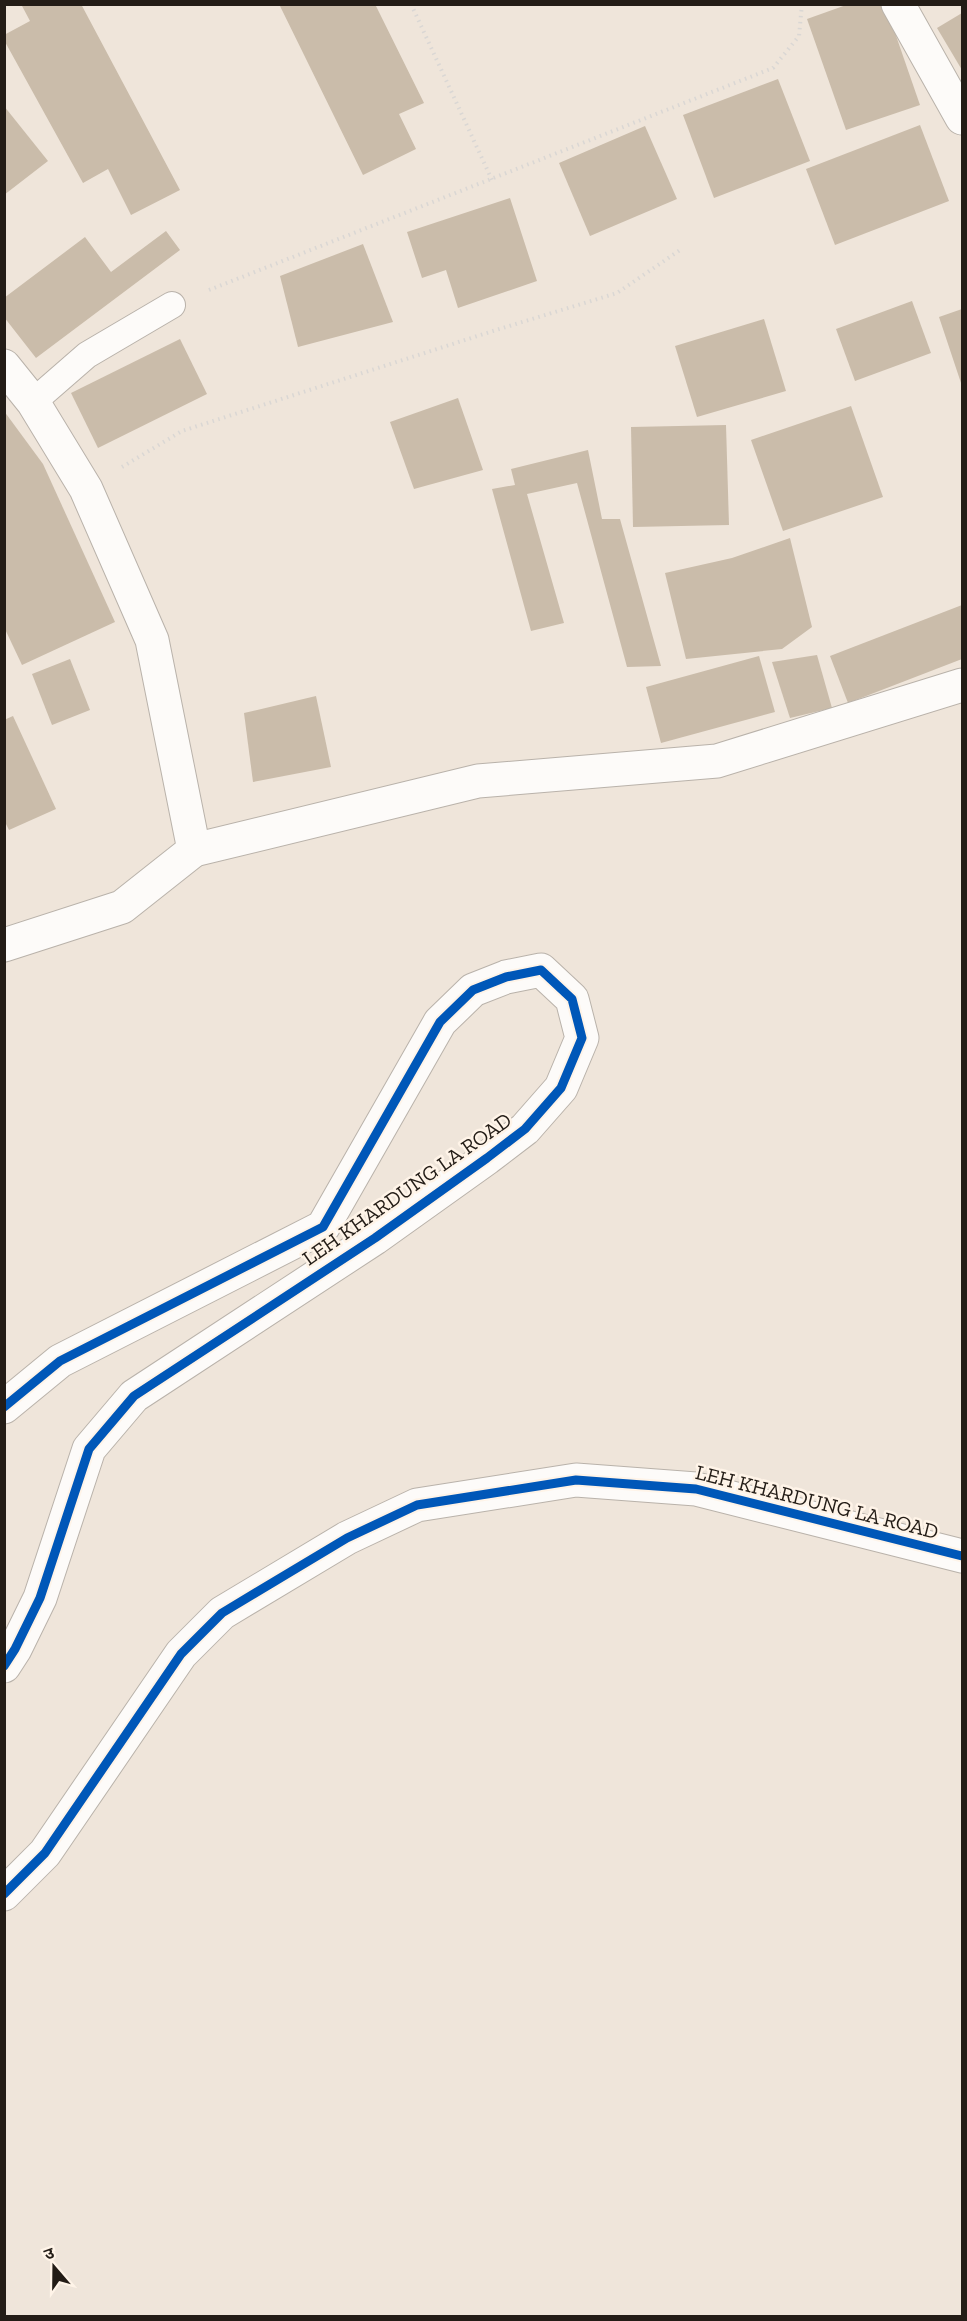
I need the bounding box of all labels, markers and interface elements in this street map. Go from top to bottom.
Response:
street label: LEH KHARDUNG LA ROAD [297,1107,516,1270]
street label: LEH KHARDUNG LA ROAD [693,1459,941,1544]
north arrow [24,2237,84,2297]
text: उ [41,2243,57,2264]

